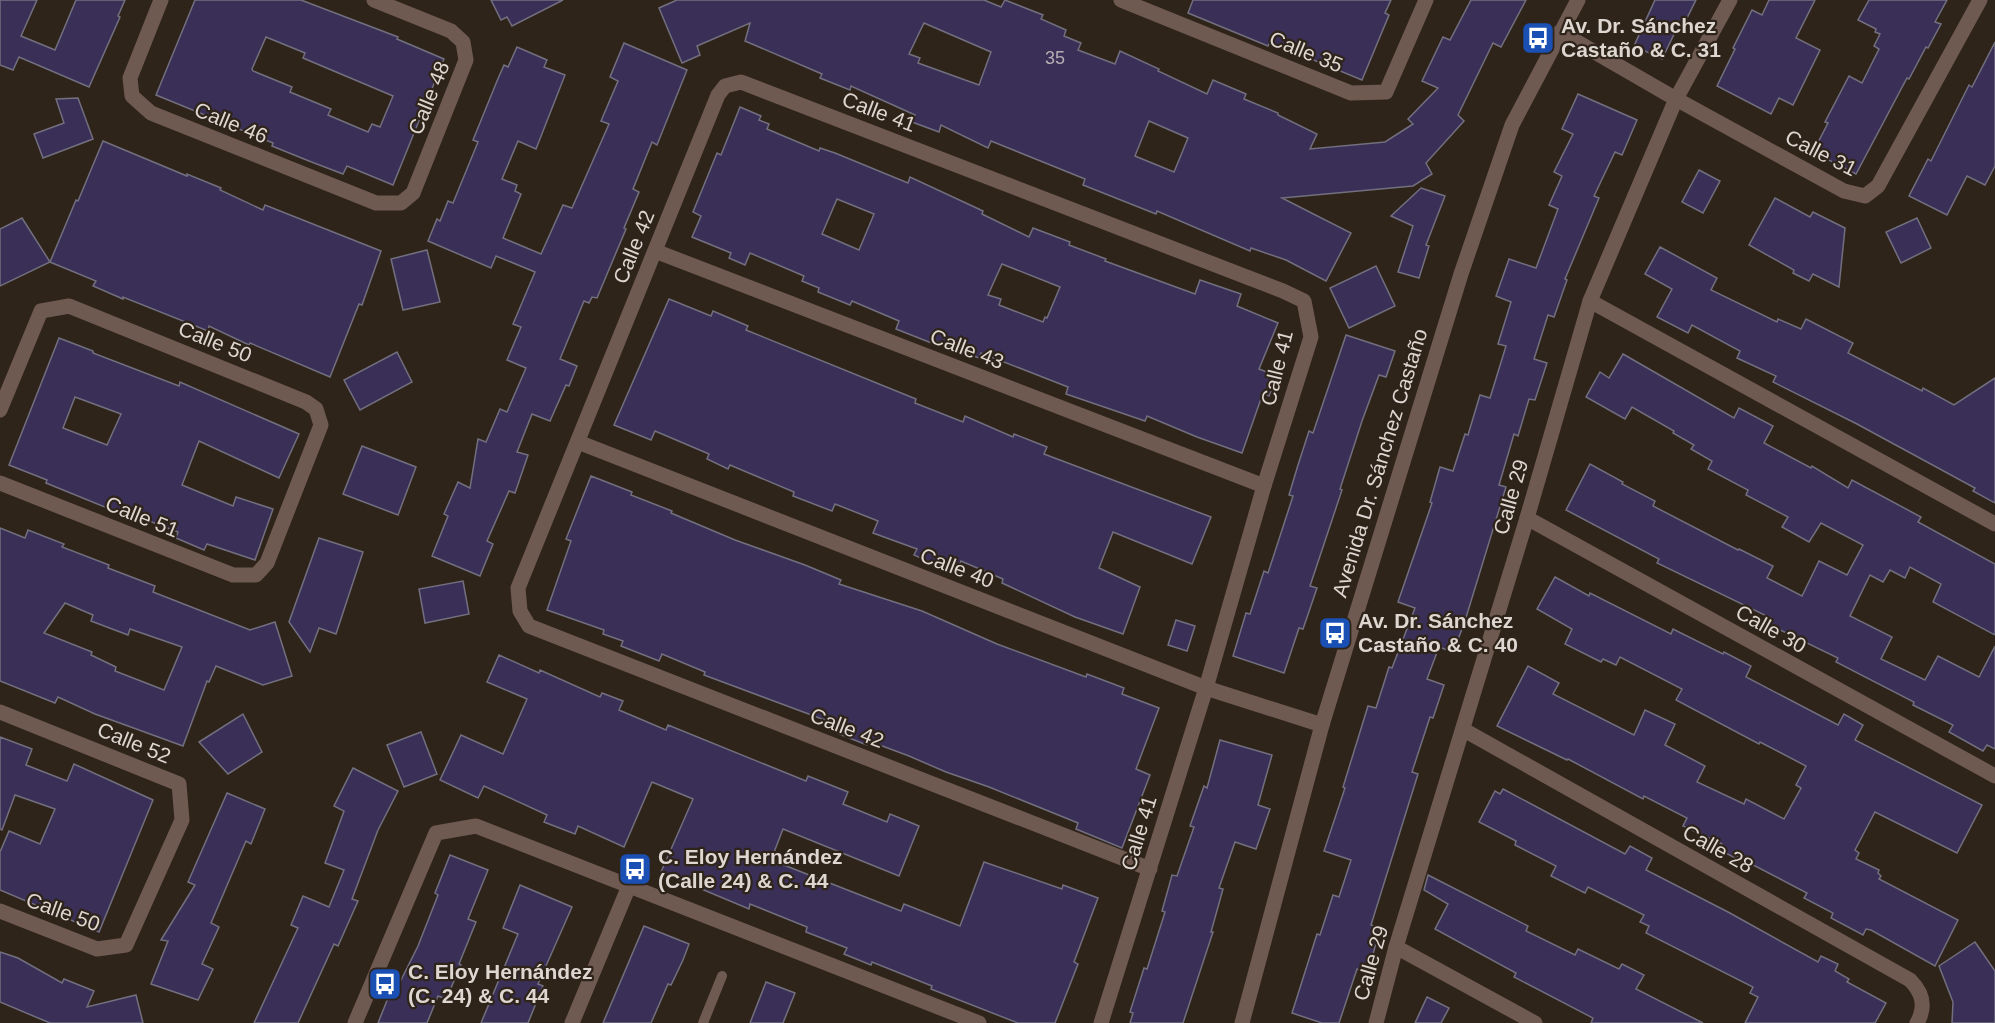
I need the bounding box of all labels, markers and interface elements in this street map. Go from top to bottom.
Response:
place label: Av. Dr. Sánchez Castaño & C. 31 [1561,14,1721,61]
bus stop icon: Av. Dr. Sánchez Castaño & C. 31 [1520,20,1556,56]
street label: Calle 35 [1266,26,1346,77]
house number: 35 [1045,48,1065,68]
street label: Calle 48 [403,58,454,138]
street label: Calle 41 [839,87,919,136]
street label: Calle 46 [191,97,271,148]
street label: Calle 31 [1782,125,1861,180]
street label: Calle 42 [608,207,659,287]
street label: Calle 50 [175,316,255,367]
street label: Calle 43 [927,324,1007,373]
street label: Avenida Dr. Sánchez Castaño [1328,326,1431,600]
street label: Calle 41 [1256,328,1297,408]
street label: Calle 29 [1489,457,1532,537]
street label: Calle 51 [102,491,182,542]
street label: Calle 40 [917,543,997,592]
street label: Calle 30 [1732,600,1811,657]
place label: Av. Dr. Sánchez Castaño & C. 40 [1358,609,1518,656]
bus stop icon: Av. Dr. Sánchez Castaño & C. 40 [1317,615,1353,651]
street label: Calle 42 [807,703,887,752]
street label: Calle 52 [94,717,174,768]
street label: Calle 41 [1116,793,1161,873]
street label: Calle 28 [1679,820,1758,877]
place label: C. Eloy Hernández (Calle 24) & C. 44 [658,845,842,892]
bus stop icon: C. Eloy Hernández (Calle 24) & C. 44 [617,851,653,887]
street label: Calle 50 [23,888,103,936]
street label: Calle 29 [1349,923,1392,1003]
place label: C. Eloy Hernández (C. 24) & C. 44 [408,960,592,1007]
bus stop icon: C. Eloy Hernández (C. 24) & C. 44 [367,966,403,1002]

